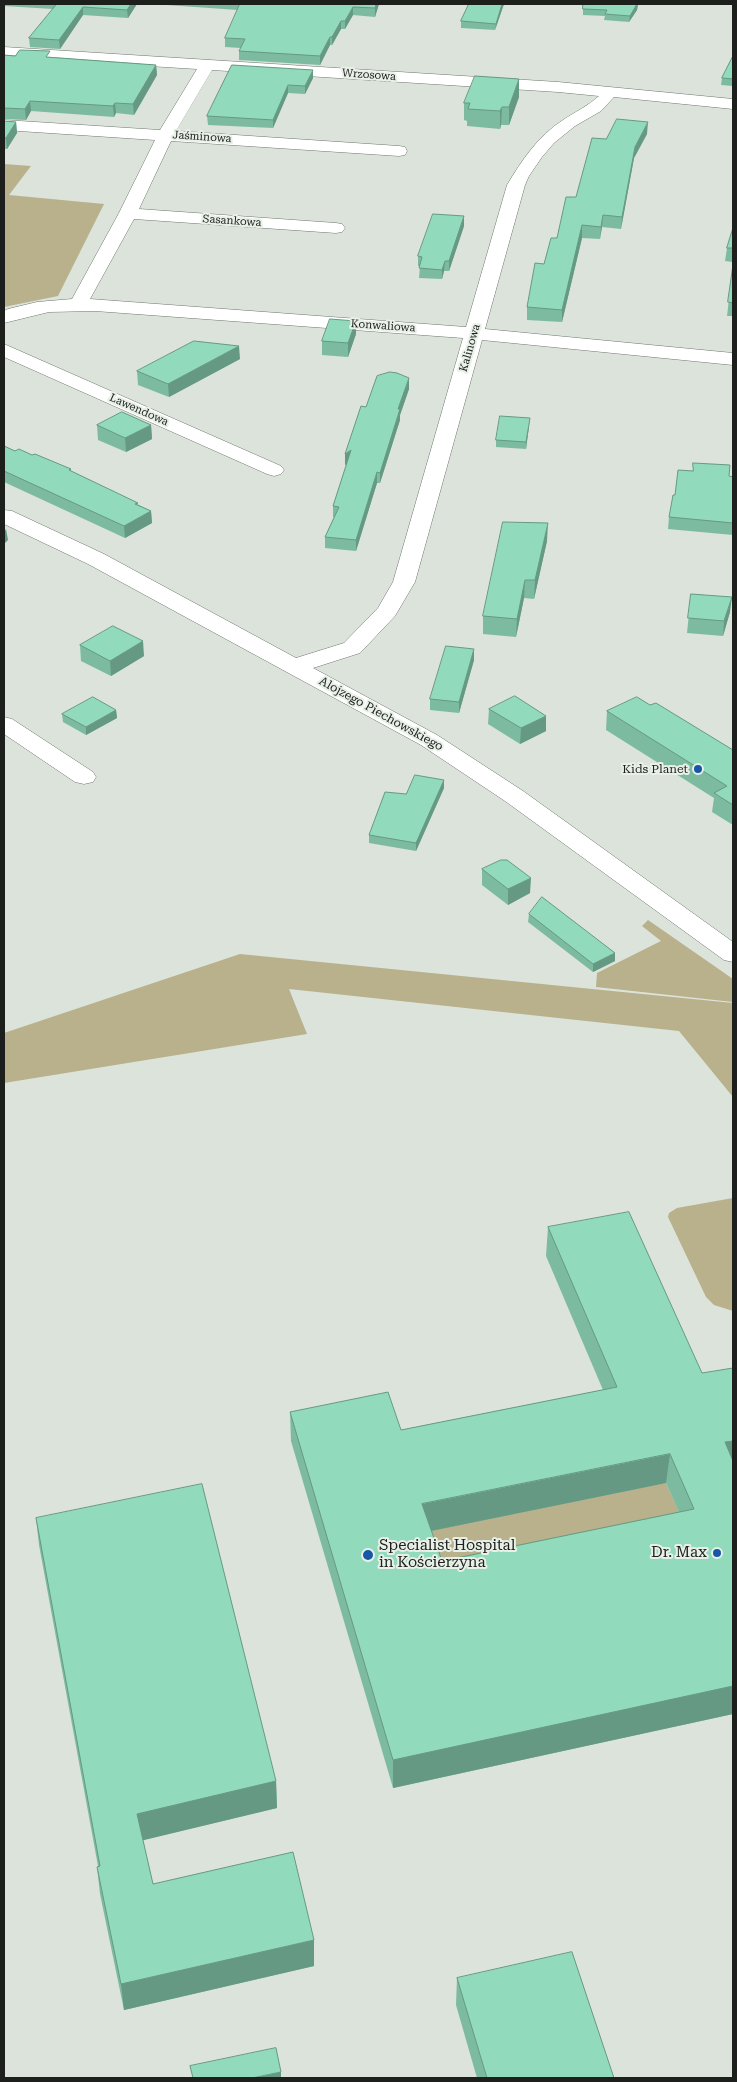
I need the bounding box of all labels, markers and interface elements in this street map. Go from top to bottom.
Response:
street label: Wrzosowa [342,67,396,83]
street label: Jaśminowa [172,128,232,146]
street label: Sasankowa [202,212,262,230]
street label: Konwaliowa [350,317,416,335]
street label: Kalinowa [457,323,483,373]
street label: Lawendowa [107,391,171,429]
street label: Alojzego Piechowskiego [316,674,446,754]
place label: Kids Planet [622,762,688,776]
marker: Kids Planet [692,763,704,775]
place label: Specialist Hospital in Kościerzyna [379,1537,515,1572]
place label: Dr. Max [651,1544,707,1562]
marker: Dr. Max [711,1547,723,1559]
marker: Specialist Hospital in Kościerzyna [361,1548,375,1562]

